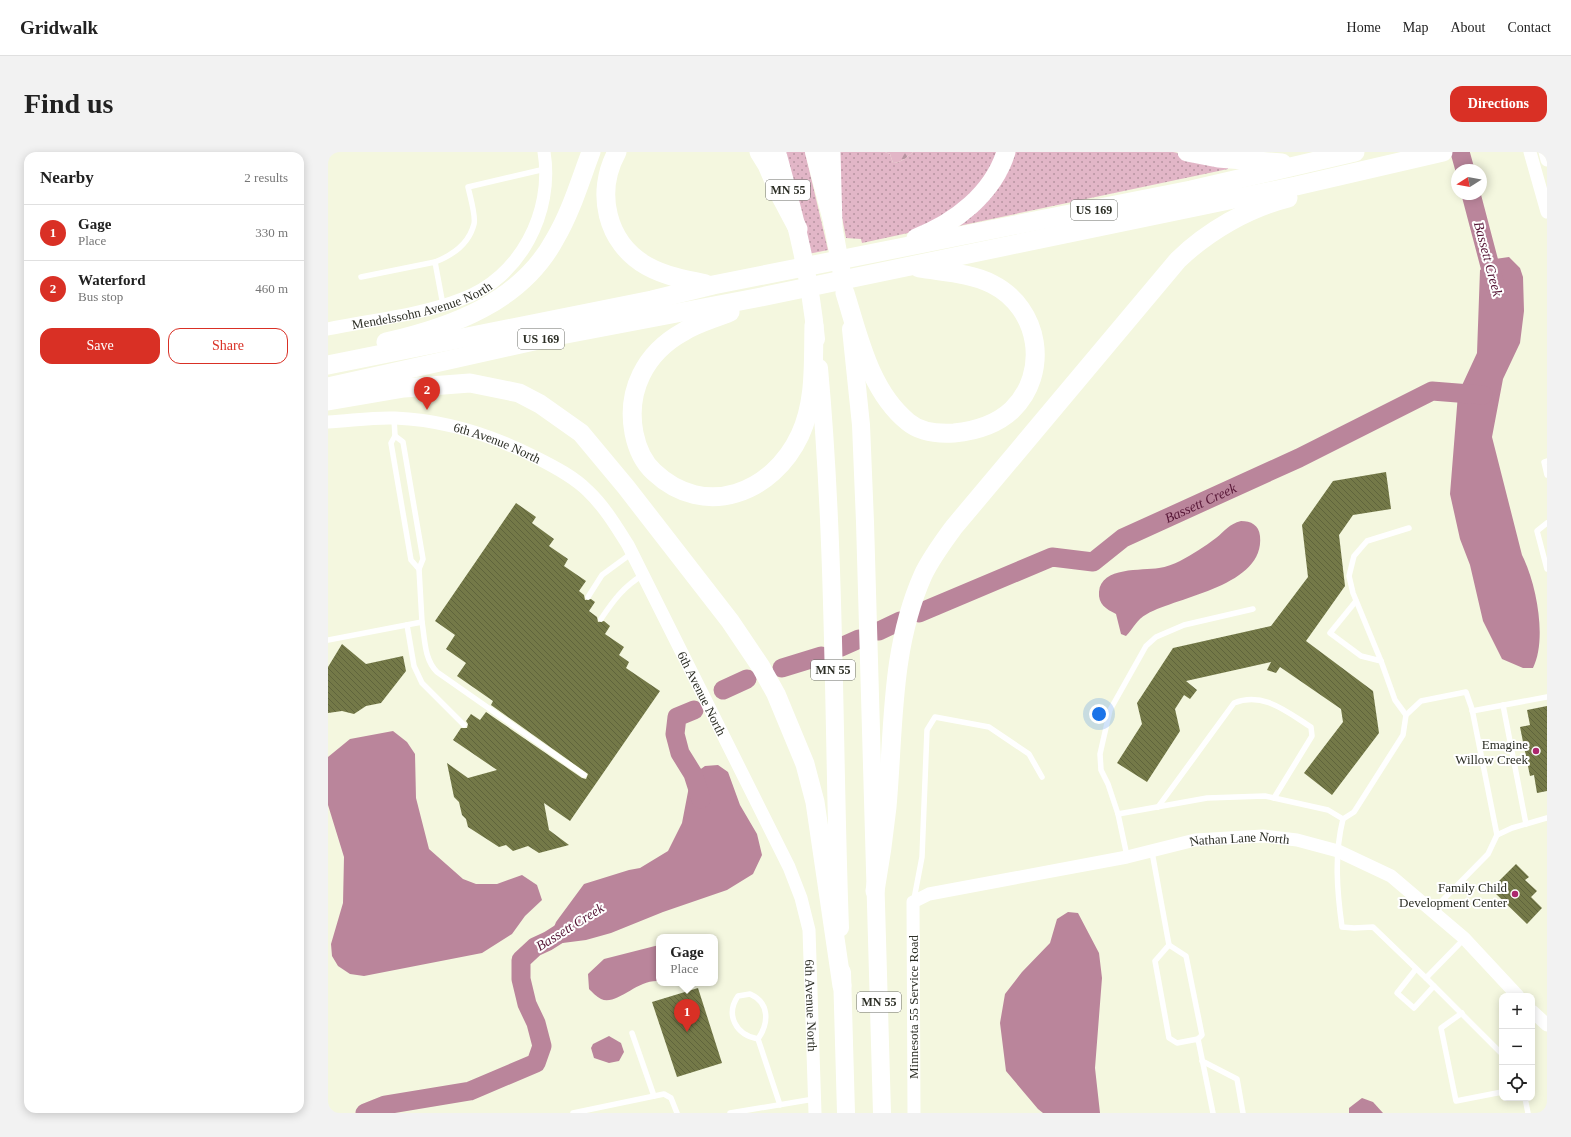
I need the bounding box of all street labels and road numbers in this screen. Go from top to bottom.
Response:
road number: MN 55 [766,180,810,200]
road number: US 169 [1071,200,1117,220]
street label: Mendelssohn Avenue North [351,278,495,332]
road number: US 169 [518,329,564,349]
street label: 6th Avenue North [452,419,544,466]
street label: 6th Avenue North [675,649,730,738]
road number: MN 55 [811,660,855,680]
street label: Nathan Lane North [1188,828,1291,849]
street label: Minnesota 55 Service Road [906,934,921,1079]
street label: 6th Avenue North [802,959,821,1052]
road number: MN 55 [857,992,901,1012]

